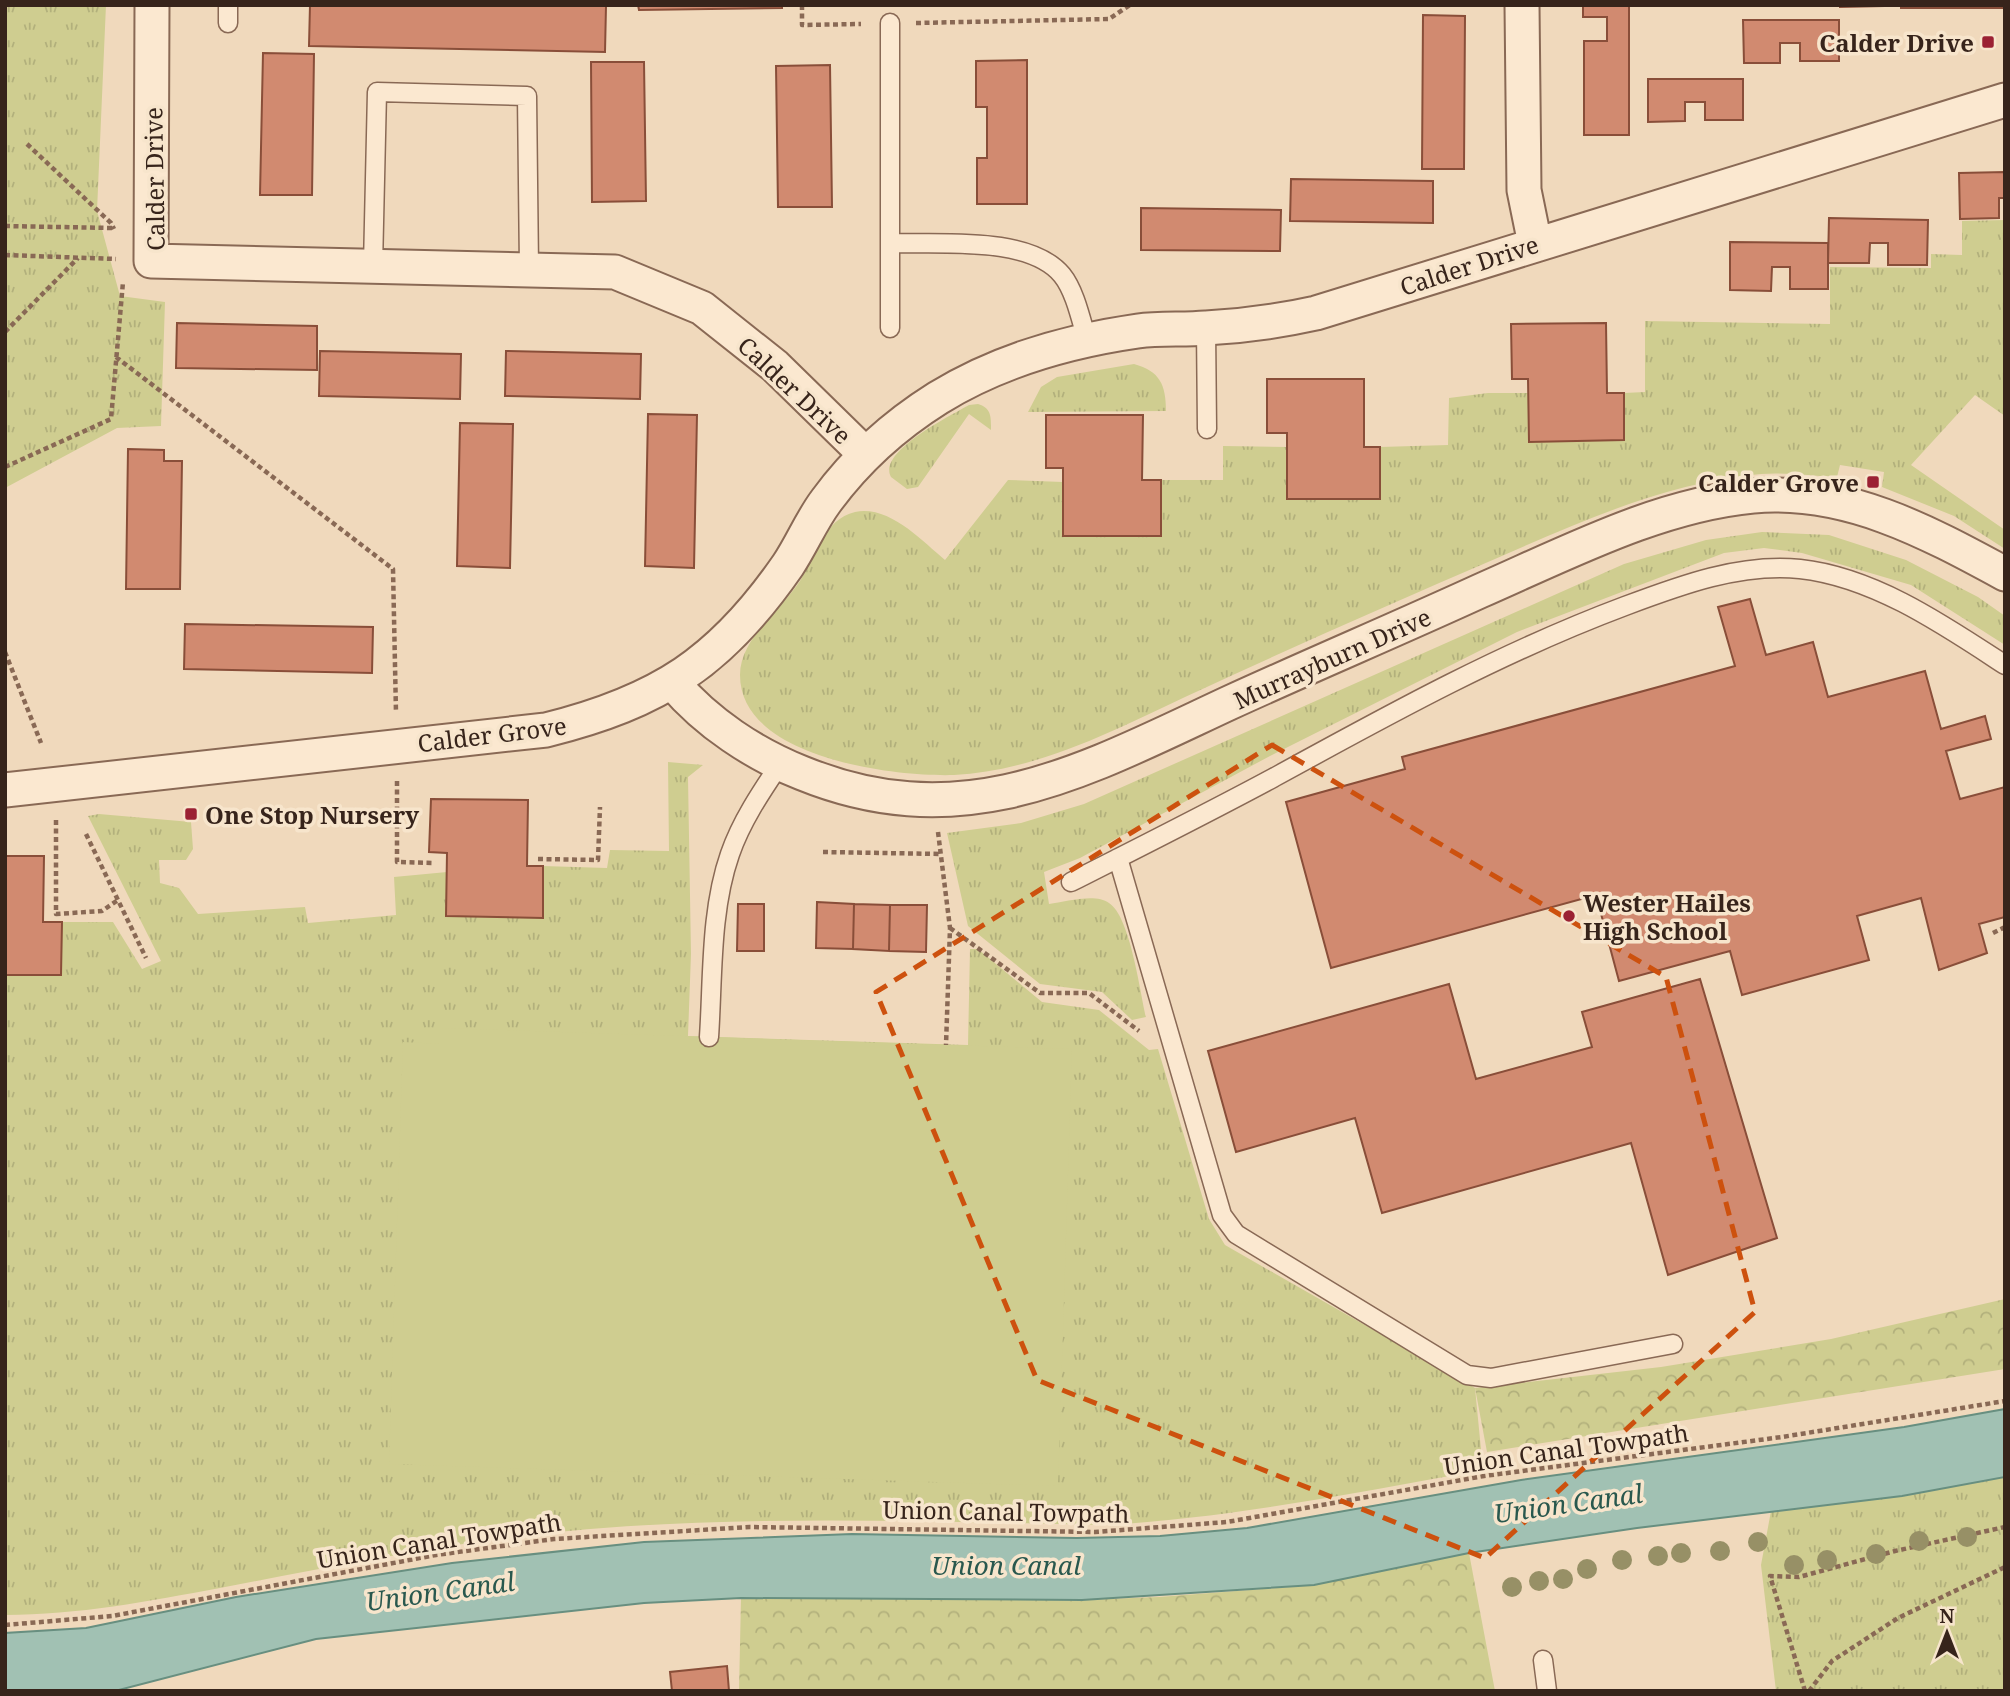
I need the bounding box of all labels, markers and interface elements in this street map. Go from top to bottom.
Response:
place label: Calder Drive [1819,26,1974,59]
marker: Calder Drive [1980,34,1996,50]
street label: Calder Drive [136,107,172,251]
street label: Calder Drive [1395,227,1543,303]
street label: Calder Drive [731,329,859,451]
place label: Calder Grove [1698,466,1859,499]
marker: Calder Grove [1865,474,1881,490]
street label: Murrayburn Drive [1228,600,1436,716]
street label: Calder Grove [416,708,568,760]
place label: One Stop Nursery [205,798,419,831]
marker: One Stop Nursery [183,806,199,822]
place label: Wester Hailes High School [1583,886,1751,947]
marker: Wester Hailes High School [1561,908,1577,924]
street label: Union Canal Towpath [1441,1415,1691,1483]
water label: Union Canal [1491,1475,1645,1531]
street label: Union Canal Towpath [882,1492,1130,1530]
street label: Union Canal Towpath [315,1504,563,1576]
water label: Union Canal [931,1547,1081,1583]
water label: Union Canal [363,1563,517,1619]
north arrow [1912,1598,1982,1668]
text: N [1940,1603,1955,1629]

